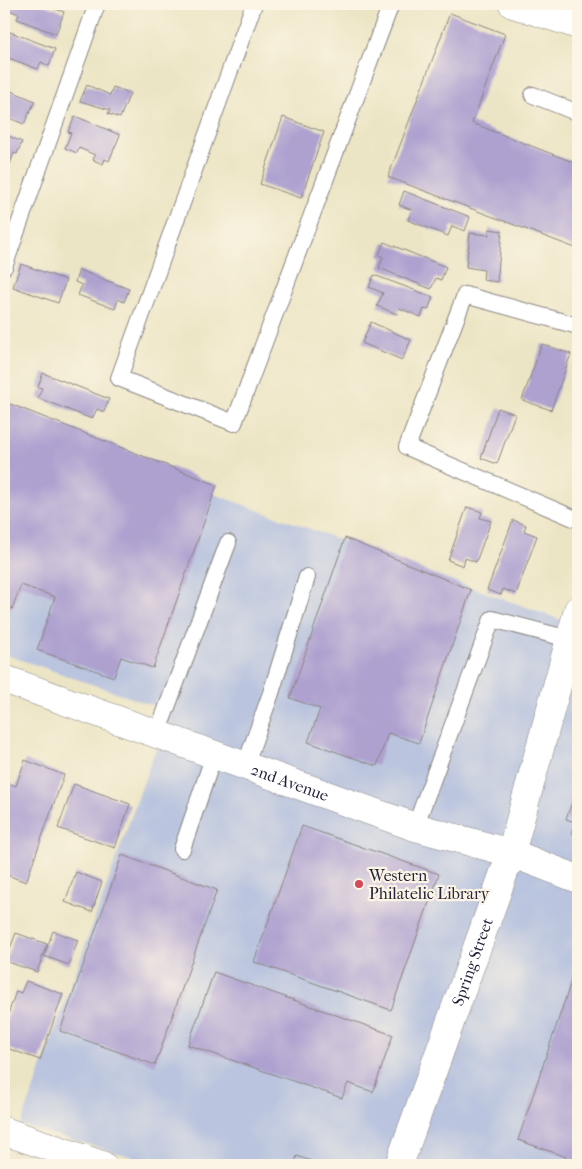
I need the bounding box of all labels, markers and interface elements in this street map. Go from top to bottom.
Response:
street label: 2nd Avenue [248,760,331,805]
place label: Western Philatelic Library [368,866,490,903]
marker: Western Philatelic Library [353,878,365,890]
street label: Spring Street [448,915,497,1008]

